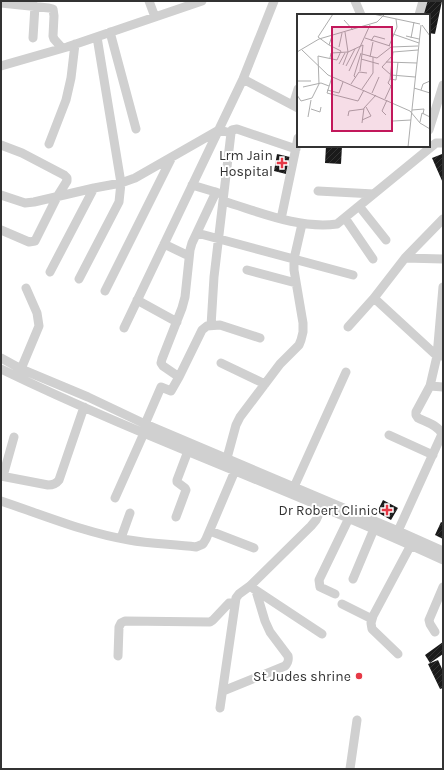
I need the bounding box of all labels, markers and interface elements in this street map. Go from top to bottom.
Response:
inset map [297,14,430,147]
place label: Lrm Jain Hospital [219,147,273,180]
marker: Lrm Jain Hospital [276,157,288,169]
place label: Dr Robert Clinic [278,502,378,519]
marker: Dr Robert Clinic [381,504,393,516]
place label: St Judes shrine [253,668,351,685]
marker: St Judes shrine [354,671,364,681]

